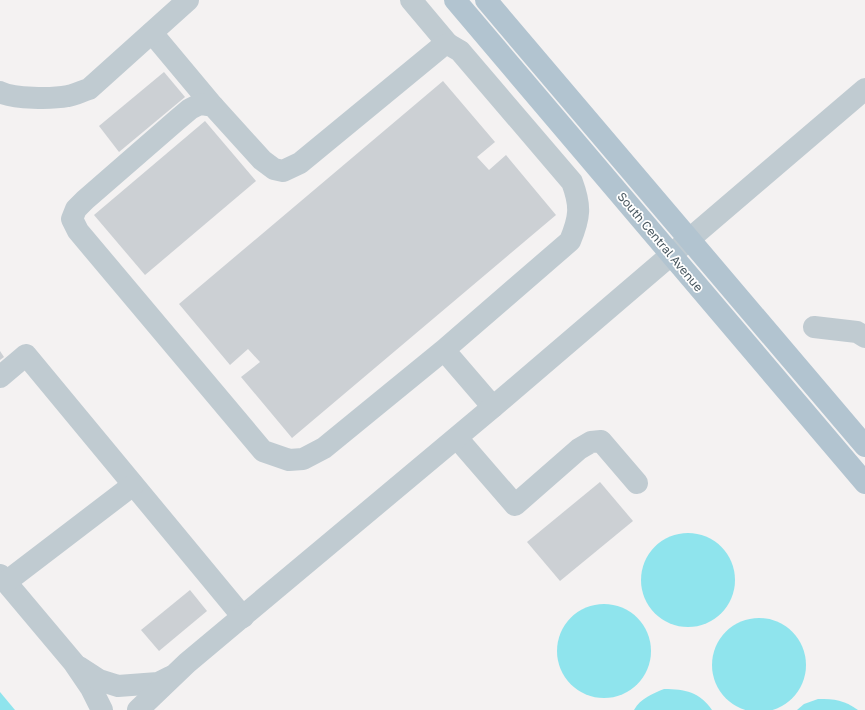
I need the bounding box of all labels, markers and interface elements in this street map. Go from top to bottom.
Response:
street label: South Central Avenue [614,189,706,294]

